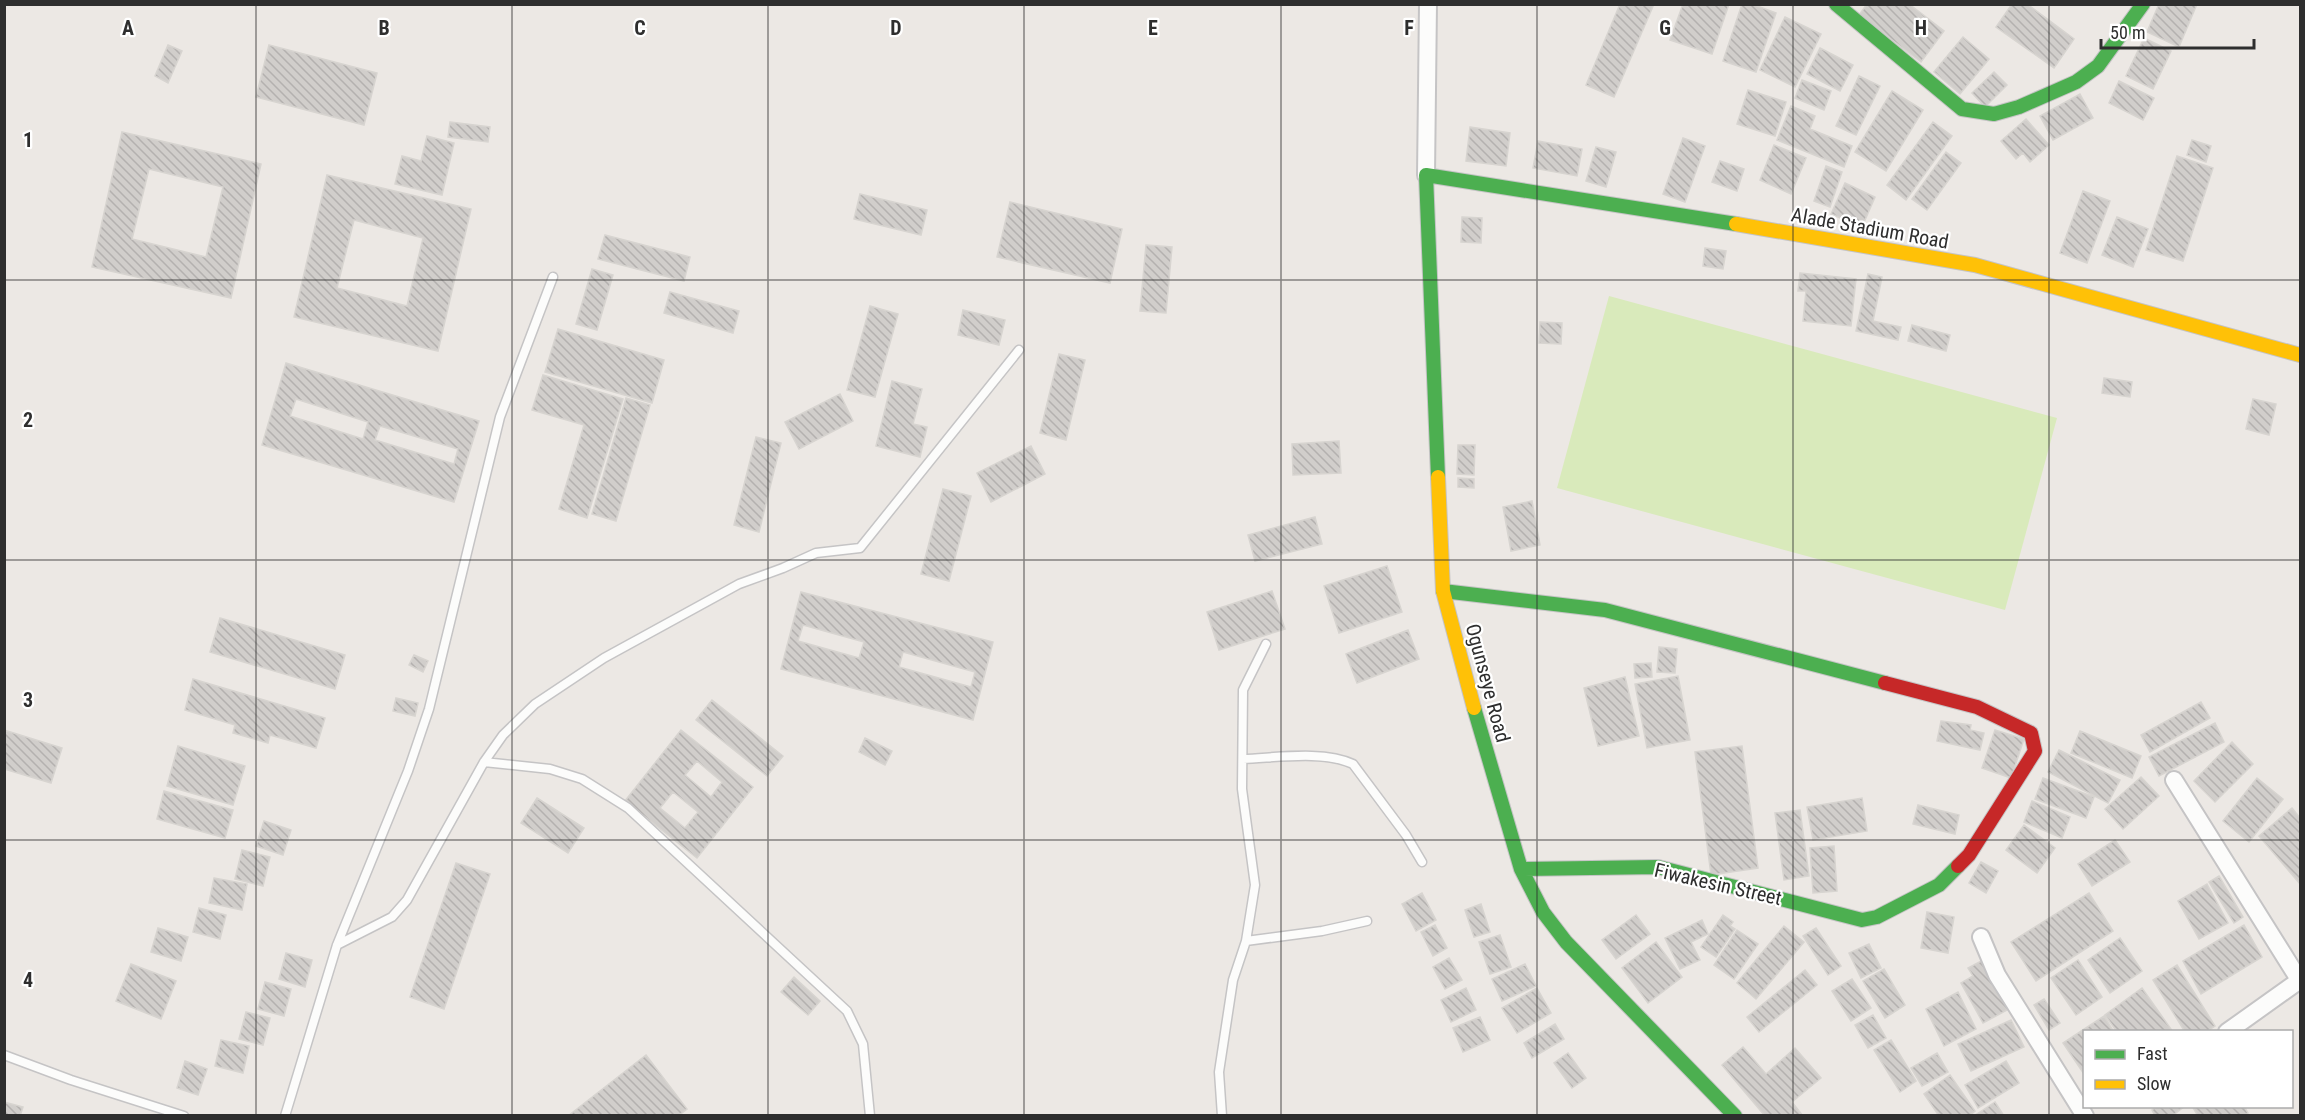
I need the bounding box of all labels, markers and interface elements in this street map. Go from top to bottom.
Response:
scale bar [2101,12,2254,50]
text: A [122,16,134,40]
text: B [378,16,390,40]
text: C [634,16,646,40]
text: D [890,16,902,40]
text: E [1148,16,1158,40]
text: F [1404,16,1414,40]
text: G [1659,16,1671,40]
text: H [1915,16,1927,40]
text: 50 m [2110,22,2145,43]
text: 1 [23,128,33,152]
street label: Alade Stadium Road [1789,202,1951,254]
text: 2 [23,408,33,432]
street label: Ogunseye Road [1461,621,1515,745]
text: 3 [23,688,33,712]
street label: Fiwakesin Street [1652,858,1784,910]
text: 4 [23,968,33,992]
legend [2083,1030,2293,1108]
text: Fast [2137,1043,2168,1064]
text: Slow [2137,1073,2172,1094]

